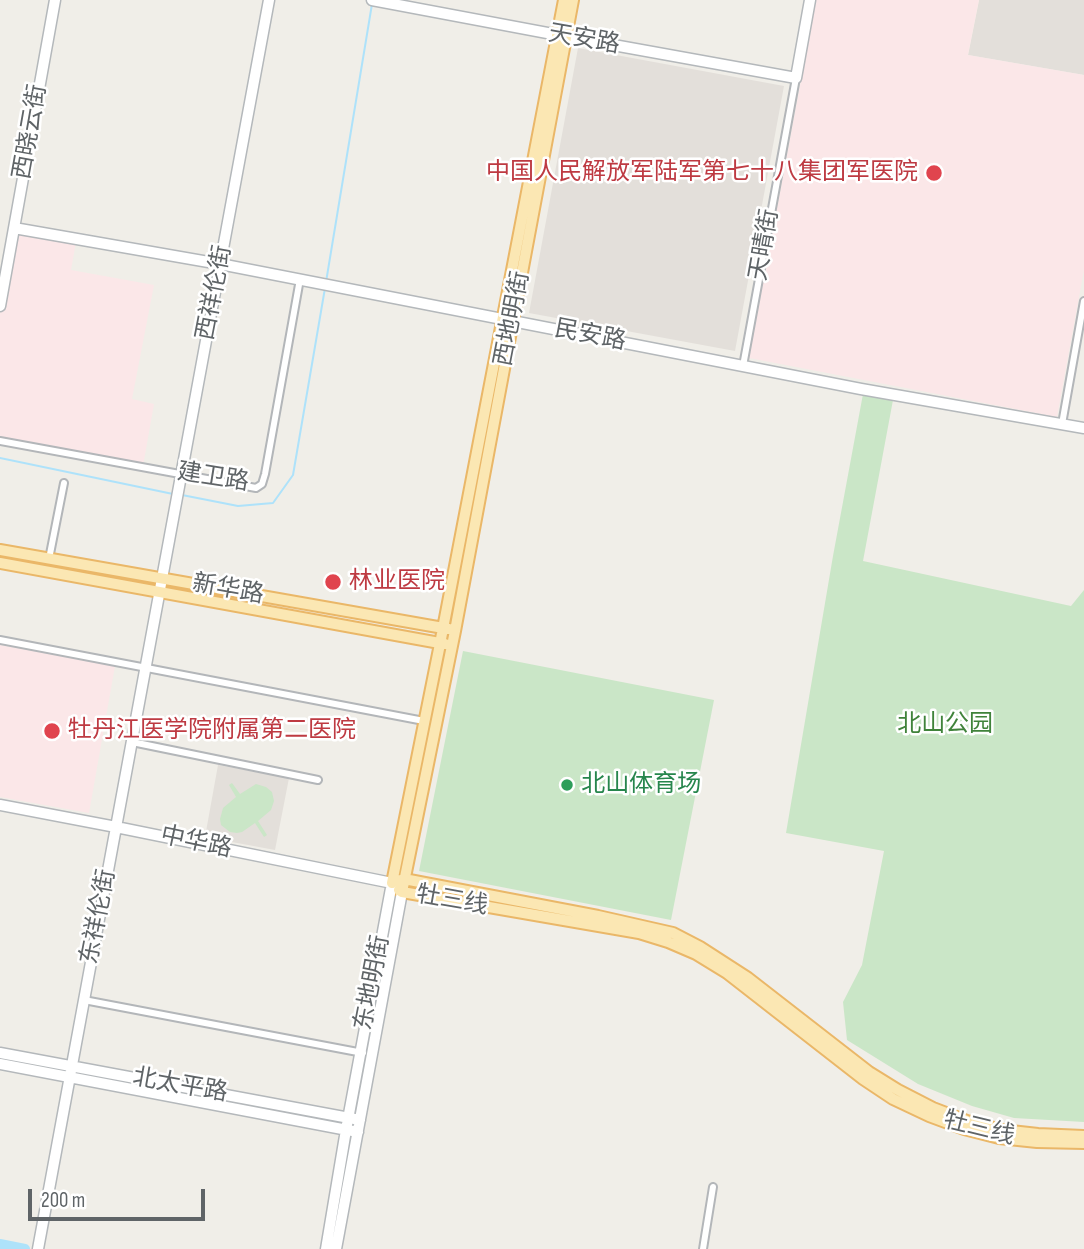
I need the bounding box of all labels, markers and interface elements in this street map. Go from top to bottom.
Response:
street label: 天安路 [546,20,622,60]
street label: 西晓云街 [8,82,54,182]
place label: 中国人民解放军陆军第七十八集团军医院 [486,159,918,187]
marker: 中国人民解放军陆军第七十八集团军医院 [924,163,944,183]
street label: 天晴街 [745,207,785,283]
street label: 西祥伦街 [192,243,238,343]
street label: 西地明街 [490,269,536,369]
street label: 民安路 [552,315,628,357]
street label: 建卫路 [175,458,251,498]
place label: 林业医院 [349,568,445,596]
street label: 新华路 [190,570,266,610]
marker: 林业医院 [323,572,343,592]
park label: 北山公园 [897,711,993,739]
place label: 牡丹江医学院附属第二医院 [68,717,356,745]
marker: 牡丹江医学院附属第二医院 [42,721,62,741]
place label: 北山体育场 [581,771,701,799]
marker: 北山体育场 [559,777,575,793]
street label: 中华路 [158,821,234,865]
street label: 东祥伦街 [76,867,122,967]
street label: 牡三线 [414,881,490,921]
street label: 东地明街 [350,933,396,1033]
street label: 北太平路 [130,1063,230,1109]
street label: 牡三线 [941,1106,1017,1152]
scale bar [32,1176,208,1220]
text: 200 m [41,1188,85,1213]

